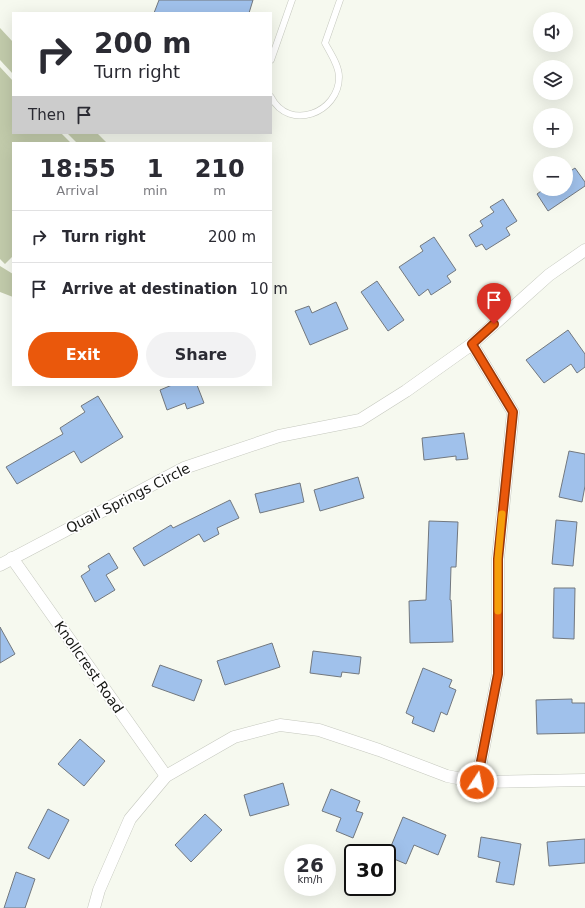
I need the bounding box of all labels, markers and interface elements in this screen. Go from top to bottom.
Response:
map controls [533,12,573,196]
button: sound [533,12,573,52]
text: 200 m [94,27,191,60]
icon: right [28,28,80,80]
button: layers [533,60,573,100]
text: Turn right [94,61,180,82]
icon: arrive [73,104,95,126]
text: Then [28,106,65,124]
button: + [533,108,573,148]
text: 18:55 [39,155,116,183]
text: 1 [147,155,163,183]
text: 210 [195,155,245,183]
button: − [533,156,573,196]
text: Arrival [56,183,99,198]
text: min [143,183,167,198]
text: m [213,183,226,198]
icon: right [28,226,50,248]
text: Turn right [62,228,146,246]
text: 200 m [208,228,256,246]
icon: arrive [28,278,50,300]
text: Arrive at destination [62,280,237,298]
text: 10 m [249,280,288,298]
pin [477,283,511,324]
icon: arrive [483,289,505,311]
button: Exit [28,332,138,378]
button: Share [146,332,256,378]
street label: Quail Springs Circle [63,460,193,536]
street label: Knollcrest Road [51,618,127,716]
position arrow [456,761,498,803]
speed limit sign: 30 [344,844,396,896]
text: 26 [296,853,324,877]
text: km/h [297,874,323,885]

